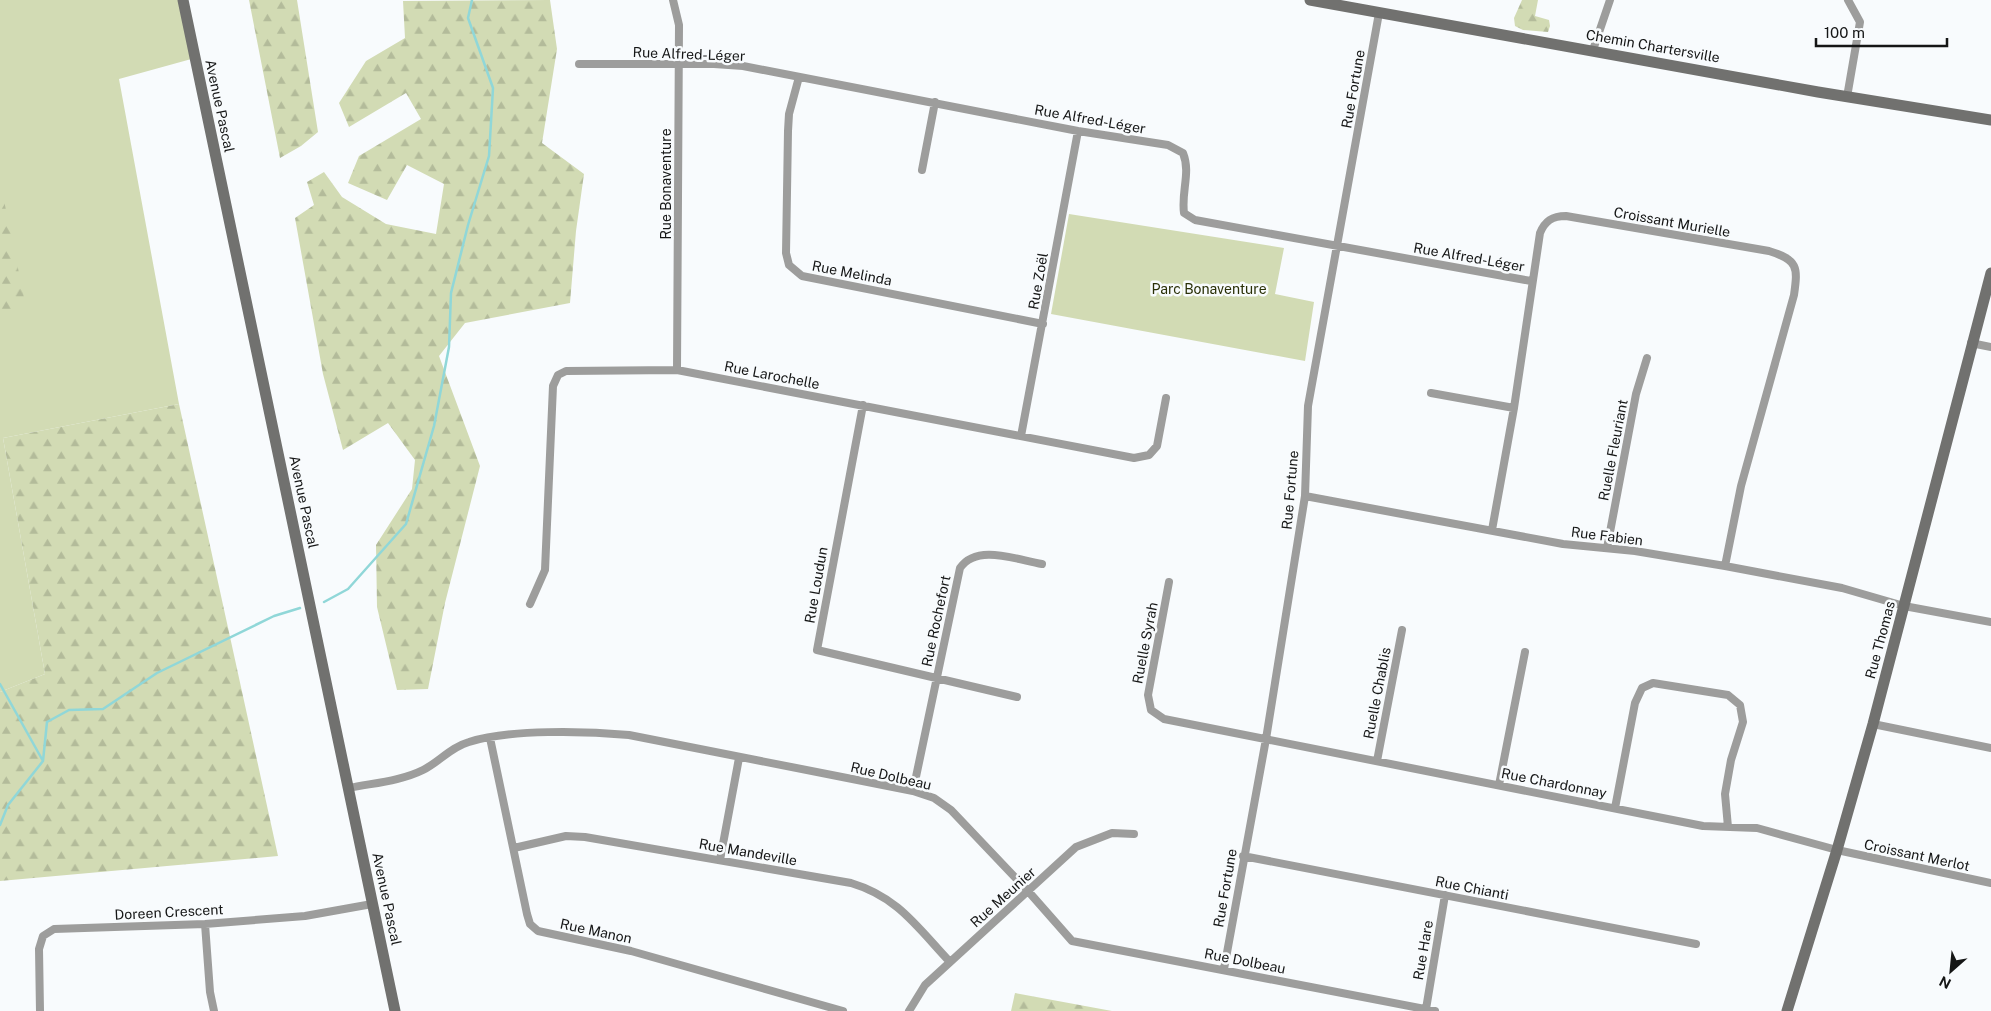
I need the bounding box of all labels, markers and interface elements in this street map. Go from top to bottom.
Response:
scale bar [1816,15,1947,47]
text: 100 m [1824,24,1865,41]
street label: Chemin Chartersville [1585,26,1721,66]
street label: Rue Alfred-Léger [632,44,746,64]
street label: Rue Fortune [1338,48,1368,130]
street label: Avenue Pascal [202,58,238,154]
street label: Rue Alfred-Léger [1033,101,1147,137]
street label: Rue Bonaventure [658,128,674,240]
street label: Croissant Murielle [1612,204,1732,240]
street label: Rue Alfred-Léger [1412,239,1526,275]
street label: Rue Zoël [1025,251,1051,311]
street label: Rue Melinda [811,257,893,289]
park label: Parc Bonaventure [1151,281,1267,297]
street label: Rue Larochelle [723,358,821,392]
street label: Ruelle Fleuriant [1595,398,1631,502]
street label: Rue Fortune [1279,450,1301,530]
street label: Avenue Pascal [286,454,322,550]
street label: Rue Fabien [1570,524,1644,548]
street label: Rue Loudun [801,546,831,624]
street label: Rue Rochefort [918,574,954,668]
street label: Rue Thomas [1862,599,1898,681]
street label: Ruelle Syrah [1129,601,1161,685]
street label: Ruelle Chablis [1360,646,1394,740]
street label: Rue Dolbeau [849,759,933,793]
street label: Rue Chardonnay [1500,765,1608,801]
street label: Rue Mandeville [698,835,798,869]
street label: Croissant Merlot [1863,836,1971,874]
street label: Rue Fortune [1210,847,1240,929]
street label: Avenue Pascal [369,851,405,947]
street label: Rue Meunier [967,864,1039,930]
street label: Rue Chianti [1434,873,1510,903]
street label: Doreen Crescent [114,901,224,923]
street label: Rue Manon [559,916,633,946]
street label: Rue Hare [1410,919,1436,981]
street label: Rue Dolbeau [1203,945,1287,977]
north arrow [1926,946,1976,996]
text: N [1937,973,1954,992]

